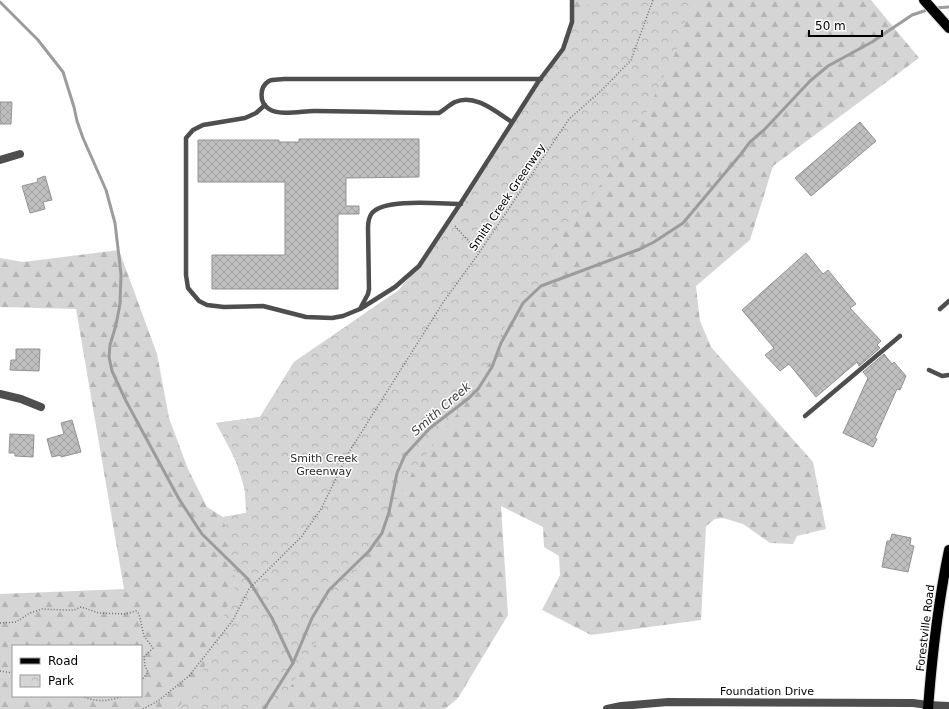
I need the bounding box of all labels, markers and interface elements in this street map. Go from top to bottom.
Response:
scale bar [809,12,882,38]
text: 50 m [815,19,846,33]
street label: Smith Creek Greenway [467,141,548,253]
water label: Smith Creek [409,379,474,438]
park label: Smith Creek Greenway [290,452,358,478]
street label: Forestville Road [914,584,937,672]
legend [12,645,142,697]
text: Road [48,654,78,668]
text: Park [48,674,74,688]
street label: Foundation Drive [720,685,814,698]

